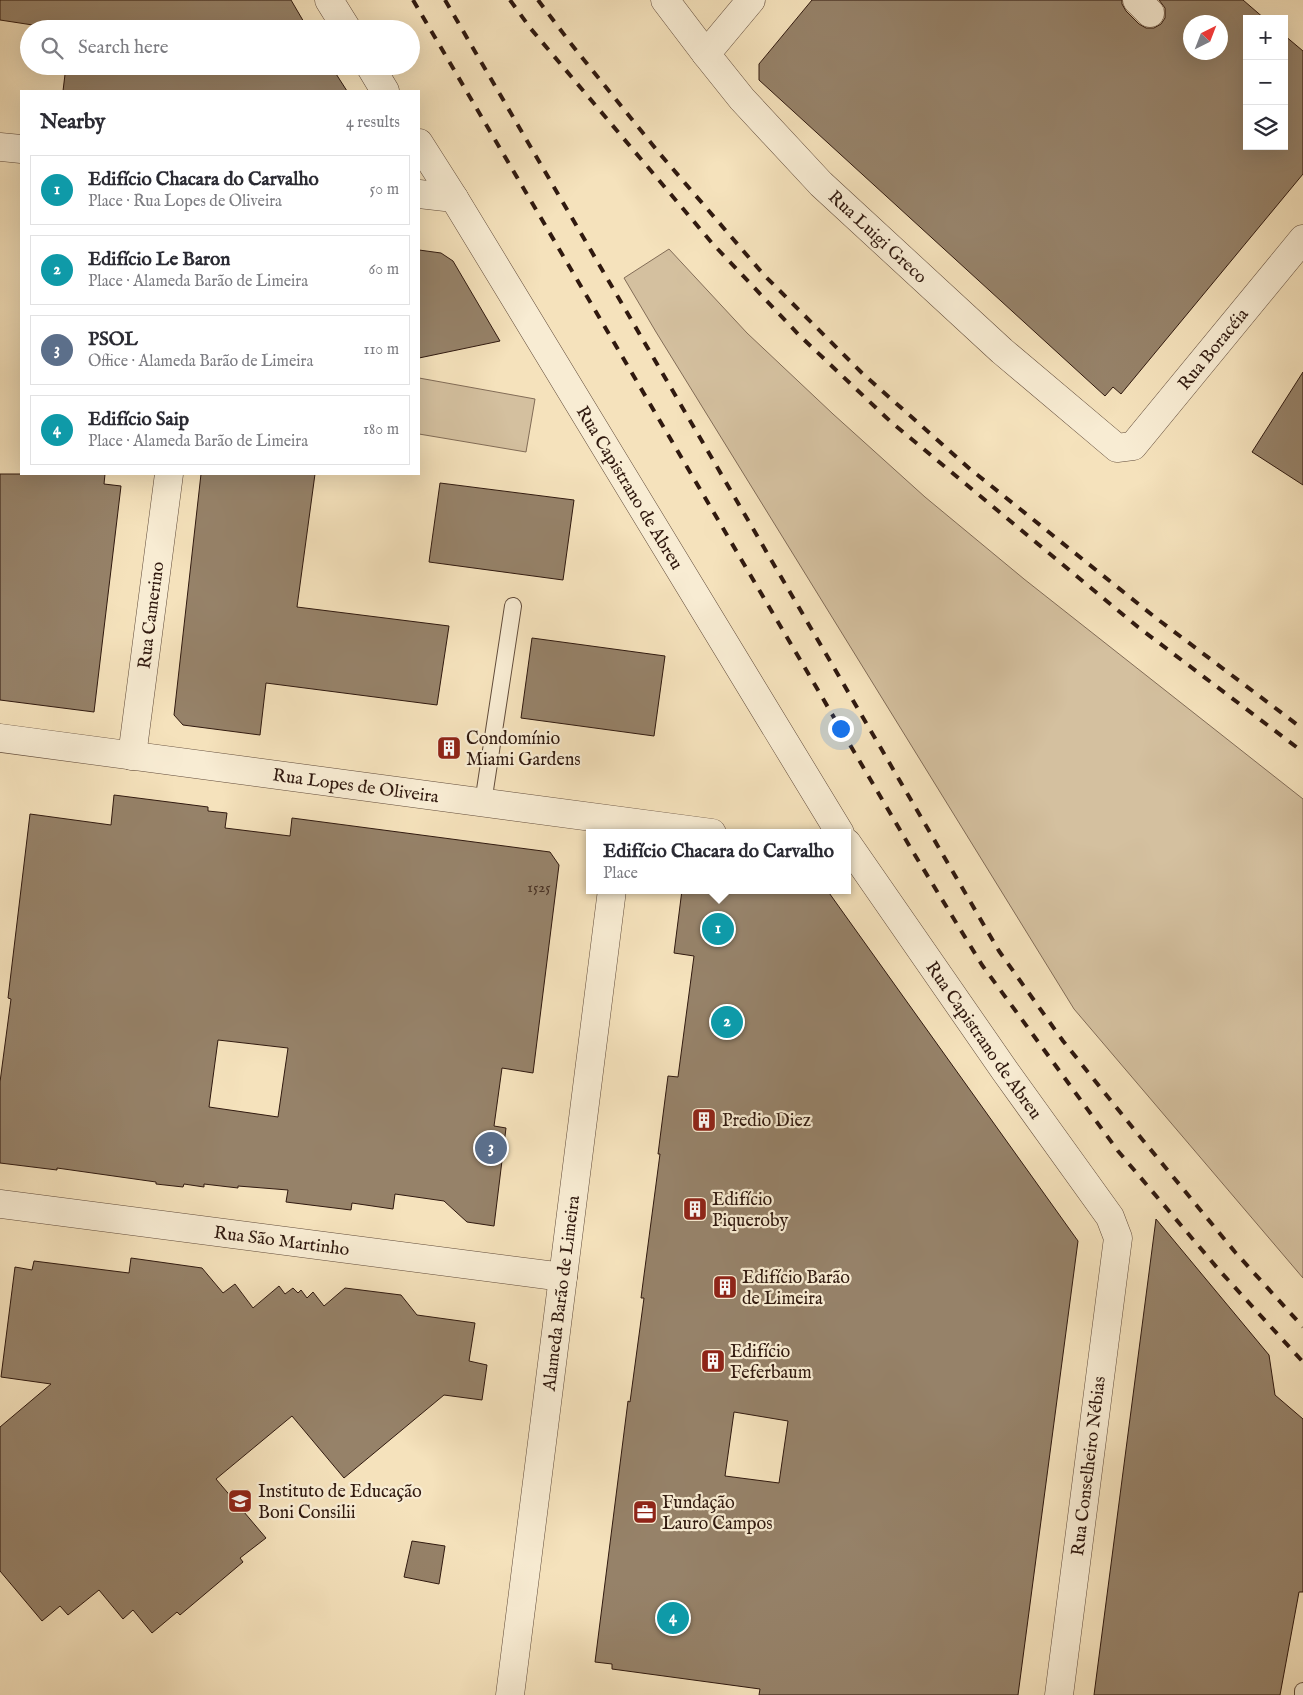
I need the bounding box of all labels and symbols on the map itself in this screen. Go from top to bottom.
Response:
north arrow [1183,15,1228,60]
street label: Rua Luigi Greco [823,186,932,289]
street label: Rua Boracéia [1174,304,1254,395]
street label: Rua Capistrano de Abreu [570,402,687,574]
street label: Rua Camerino [134,560,170,671]
your location [828,716,854,742]
place label: Condomínio Miami Gardens [466,728,581,772]
building icon: Condomínio Miami Gardens [436,735,462,761]
street label: Rua Lopes de Oliveira [271,764,440,809]
house number: 1525 [527,878,551,897]
pin: 1 [702,910,734,948]
street label: Rua Capistrano de Abreu [920,957,1046,1124]
pin: 2 [711,1003,743,1041]
building icon: Predio Diez [691,1107,717,1133]
place label: Predio Diez [722,1110,811,1133]
pin: 3 [475,1129,507,1167]
place label: Edifício Piqueroby [712,1189,788,1233]
street label: Alameda Barão de Limeira [538,1194,586,1393]
building icon: Edifício Piqueroby [682,1196,708,1222]
street label: Rua São Martinho [212,1222,351,1262]
place label: Edifício Barão de Limeira [742,1267,850,1311]
building icon: Edifício Barão de Limeira [712,1274,738,1300]
place label: Edifício Feferbaum [730,1341,812,1385]
building icon: Edifício Feferbaum [700,1348,726,1374]
street label: Rua Conselheiro Nébias [1067,1375,1112,1557]
place label: Instituto de Educação Boni Consilii [258,1481,422,1525]
school or university icon: Instituto de Educação Boni Consilii [227,1488,253,1514]
place label: Fundação Lauro Campos [662,1492,773,1536]
office icon: Fundação Lauro Campos [632,1499,658,1525]
pin: 4 [657,1599,689,1637]

